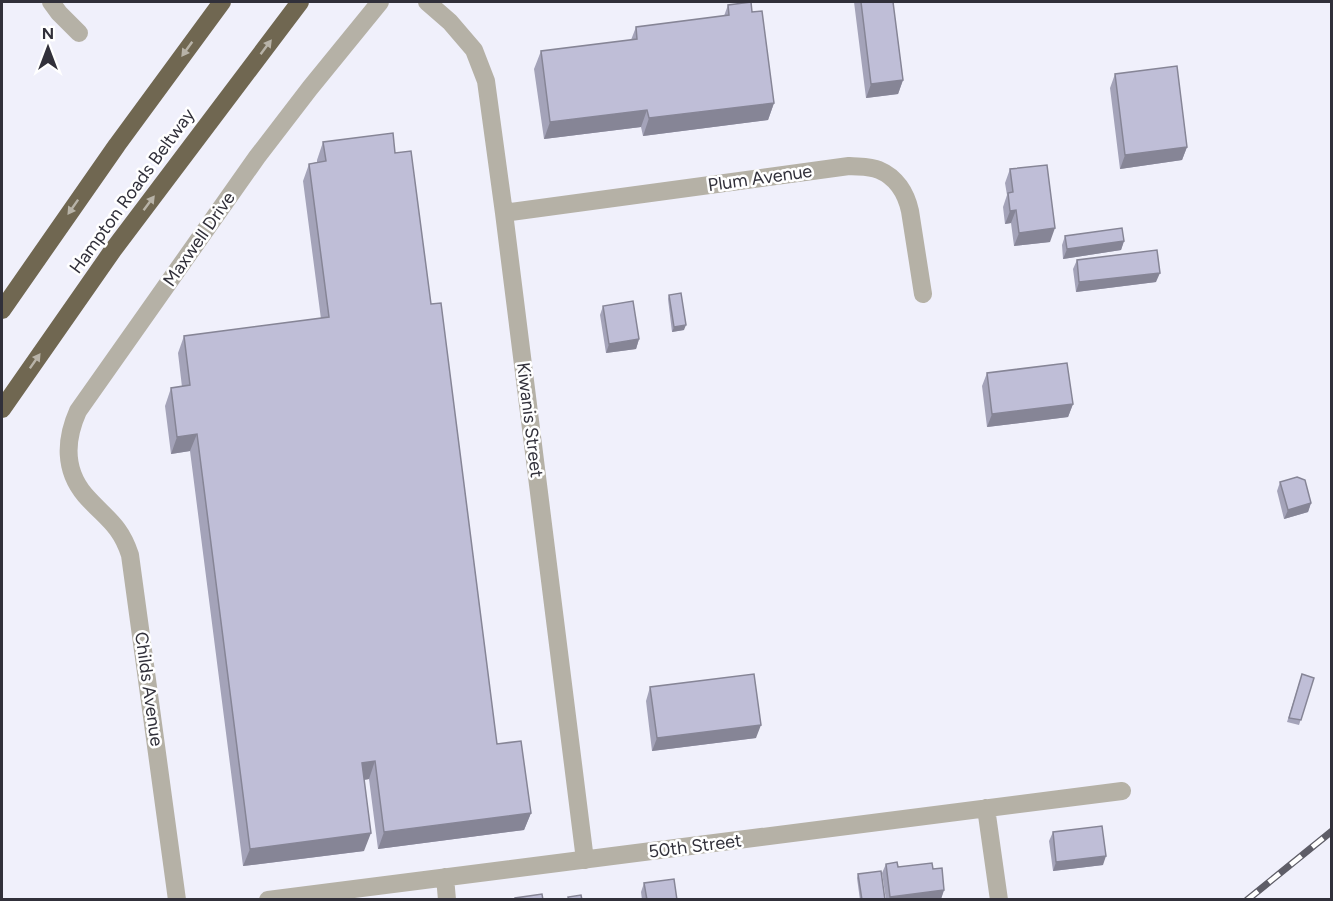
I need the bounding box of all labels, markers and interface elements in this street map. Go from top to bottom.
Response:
north arrow [18,18,78,78]
text: N [42,24,54,43]
one-way arrow [260,39,272,55]
one-way arrow [182,41,194,56]
street label: Hampton Roads Beltway [65,104,200,278]
street label: Plum Avenue [706,160,814,196]
street label: Maxwell Drive [158,187,240,291]
one-way arrow [142,195,154,210]
one-way arrow [68,199,79,215]
one-way arrow [29,354,41,370]
street label: Kiwanis Street [512,361,548,479]
street label: Childs Avenue [130,630,168,748]
street label: 50th Street [647,829,743,863]

